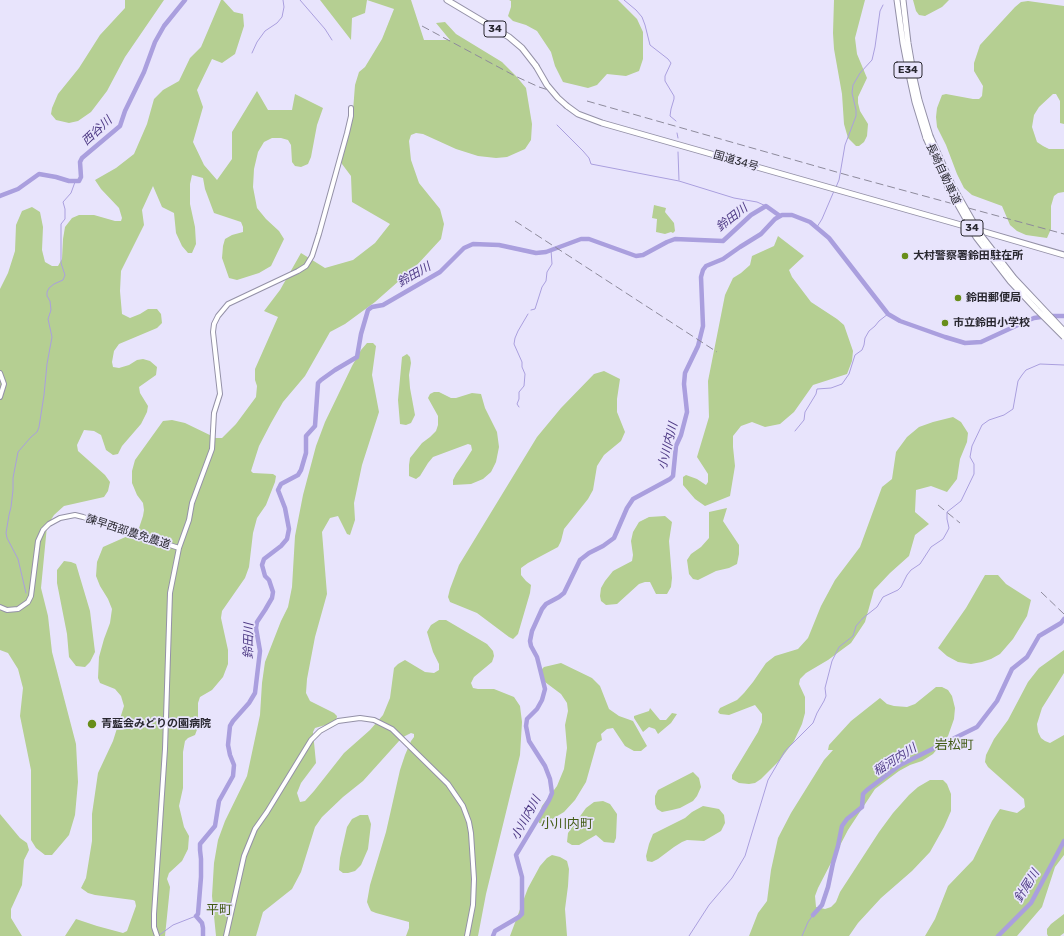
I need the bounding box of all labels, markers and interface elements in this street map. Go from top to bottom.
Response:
road number: 34 [484,21,506,37]
road number: E34 [894,62,922,78]
water label: 西谷川 [79,113,115,149]
street label: 長崎自動車道 [923,141,963,207]
street label: 国道34号 [712,148,760,174]
water label: 鈴田川 [713,201,751,235]
road number: 34 [961,220,983,236]
place label: 大村警察署鈴田駐在所 [913,249,1023,263]
marker: 大村警察署鈴田駐在所 [900,251,910,261]
water label: 鈴田川 [395,260,433,290]
place label: 鈴田郵便局 [966,291,1021,305]
marker: 鈴田郵便局 [953,293,963,303]
place label: 市立鈴田小学校 [953,316,1030,330]
marker: 市立鈴田小学校 [940,318,950,328]
water label: 小川内川 [655,421,681,471]
street label: 諫早西部農免農道 [84,512,172,552]
water label: 鈴田川 [241,623,257,659]
place label: 青藍会みどりの園病院 [101,717,211,731]
marker: 青藍会みどりの園病院 [86,718,98,730]
district label: 岩松町 [935,737,973,753]
water label: 稲河内川 [871,741,919,779]
water label: 小川内川 [508,794,544,842]
district label: 小川内町 [541,816,593,832]
water label: 針尾川 [1011,867,1043,905]
district label: 平町 [206,902,232,918]

